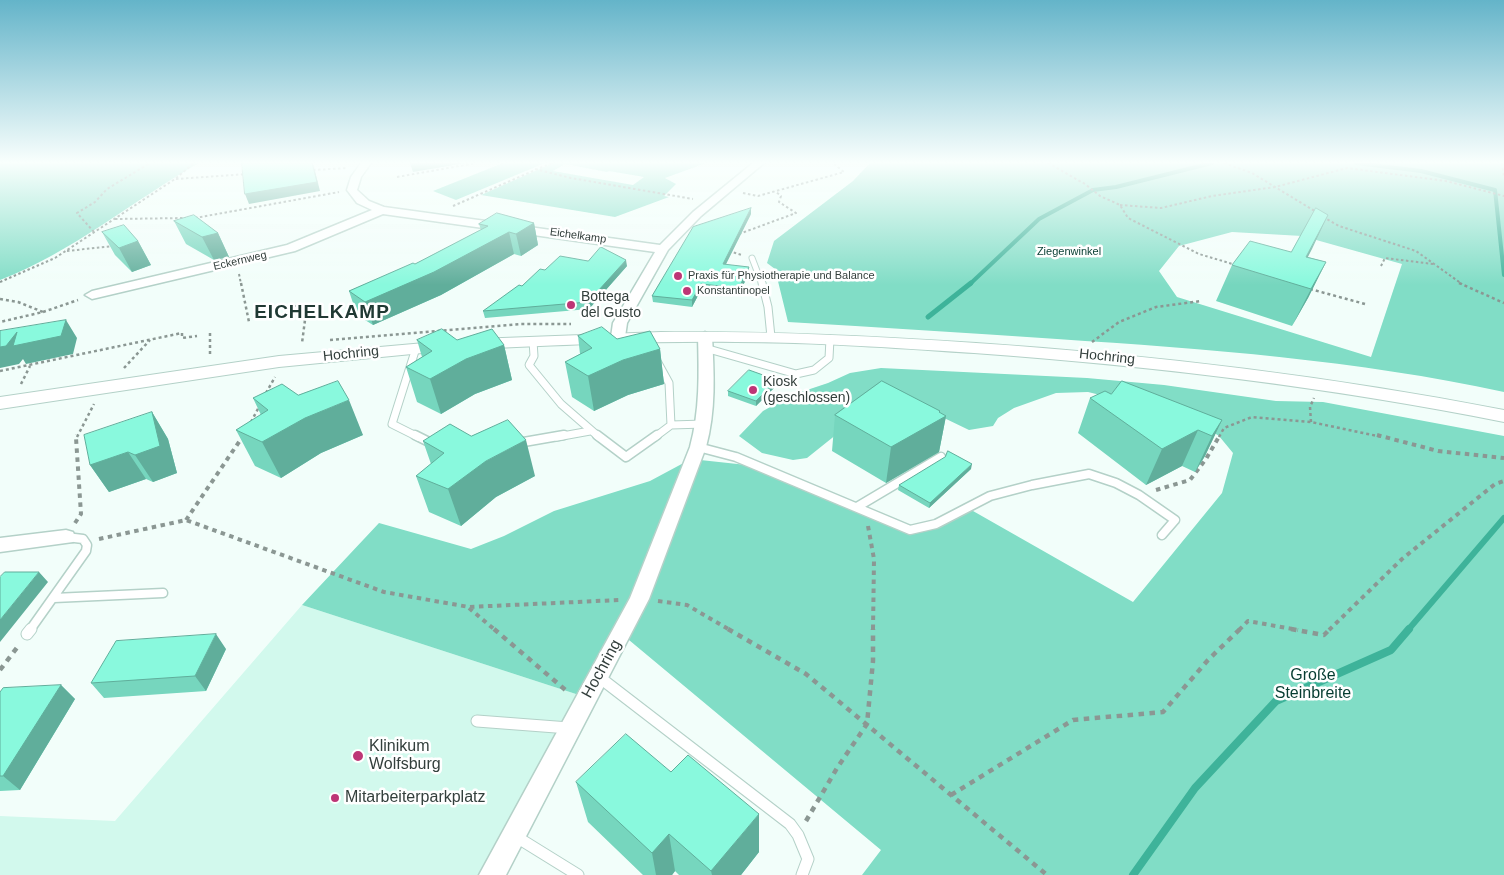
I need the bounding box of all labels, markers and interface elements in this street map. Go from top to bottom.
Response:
street label: Eichelkamp [549,226,607,246]
park label: Ziegenwinkel [1037,245,1101,259]
street label: Eckernweg [212,248,268,274]
place label: Praxis für Physiotherapie und Balance [688,269,874,283]
marker: Praxis für Physiotherapie und Balance [672,270,684,282]
place label: Konstantinopel [697,284,770,298]
marker: Konstantinopel [681,285,693,297]
place label: Bottega del Gusto [581,289,641,322]
marker: Bottega del Gusto [565,299,577,311]
district label: EICHELKAMP [253,302,391,324]
street label: Hochring [322,343,380,365]
street label: Hochring [1078,346,1136,368]
place label: Kiosk (geschlossen) [763,374,850,407]
marker: Kiosk (geschlossen) [747,384,759,396]
street label: Hochring [578,636,626,702]
park label: Große Steinbreite [1275,666,1351,704]
place label: Klinikum Wolfsburg [369,737,441,775]
marker: Klinikum Wolfsburg [351,749,365,763]
place label: Mitarbeiterparkplatz [345,788,486,808]
marker: Mitarbeiterparkplatz [329,792,341,804]

